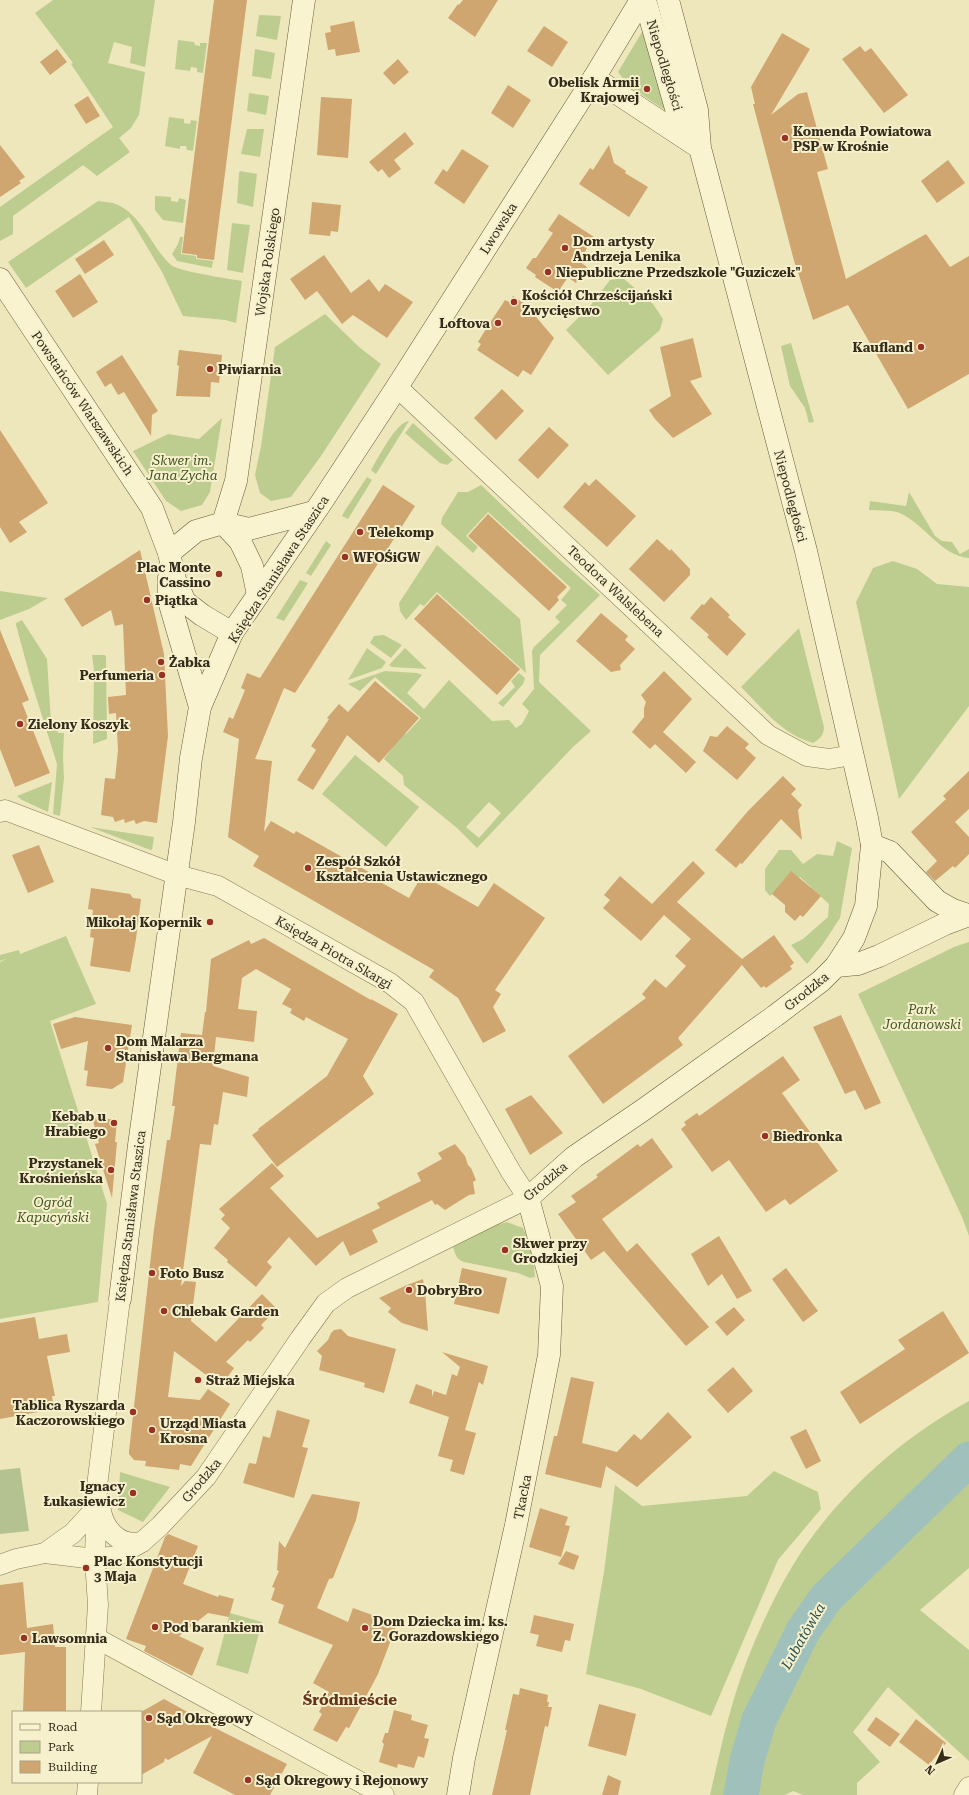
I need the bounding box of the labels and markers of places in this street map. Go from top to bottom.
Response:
place label: Obelisk Armii Krajowej [548,75,640,105]
marker: Obelisk Armii Krajowej [642,84,652,94]
place label: Komenda Powiatowa PSP w Krośnie [793,124,932,154]
marker: Komenda Powiatowa PSP w Krośnie [780,133,790,143]
place label: Dom artysty Andrzeja Lenika [573,234,681,264]
marker: Dom artysty Andrzeja Lenika [560,243,570,253]
place label: Niepubliczne Przedszkole "Guziczek" [556,265,801,280]
marker: Niepubliczne Przedszkole "Guziczek" [543,267,553,277]
place label: Kościół Chrześcijański Zwycięstwo [522,288,673,318]
marker: Kościół Chrześcijański Zwycięstwo [509,297,519,307]
place label: Loftova [439,316,490,331]
marker: Loftova [493,318,503,328]
place label: Kaufland [853,340,913,355]
marker: Kaufland [916,342,926,352]
place label: Piwiarnia [218,362,281,377]
marker: Piwiarnia [205,364,215,374]
place label: Telekomp [368,525,434,540]
marker: Telekomp [355,527,365,537]
place label: WFOŚiGW [353,549,421,565]
marker: WFOŚiGW [340,552,350,562]
place label: Plac Monte Cassino [137,560,211,590]
marker: Plac Monte Cassino [214,569,224,579]
place label: Piątka [155,593,198,608]
marker: Piątka [142,595,152,605]
place label: Żabka [169,654,211,670]
marker: Żabka [156,657,166,667]
place label: Perfumeria [80,668,154,683]
marker: Perfumeria [157,670,167,680]
place label: Zielony Koszyk [28,717,129,732]
marker: Zielony Koszyk [15,719,25,729]
place label: Zespół Szkół Kształcenia Ustawicznego [316,854,488,884]
marker: Zespół Szkół Kształcenia Ustawicznego [303,863,313,873]
place label: Mikołaj Kopernik [86,915,202,930]
marker: Mikołaj Kopernik [205,917,215,927]
place label: Dom Malarza Stanisława Bergmana [116,1034,259,1064]
marker: Dom Malarza Stanisława Bergmana [103,1043,113,1053]
place label: Kebab u Hrabiego [45,1109,106,1139]
marker: Kebab u Hrabiego [109,1118,119,1128]
place label: Biedronka [773,1129,843,1144]
marker: Biedronka [760,1131,770,1141]
place label: Przystanek Krośnieńska [19,1156,103,1186]
marker: Przystanek Krośnieńska [106,1165,116,1175]
place label: Skwer przy Grodzkiej [513,1236,587,1266]
marker: Skwer przy Grodzkiej [500,1245,510,1255]
place label: Foto Busz [160,1266,224,1281]
marker: Foto Busz [147,1268,157,1278]
place label: DobryBro [417,1283,482,1298]
marker: DobryBro [404,1285,414,1295]
place label: Chlebak Garden [172,1304,279,1319]
marker: Chlebak Garden [159,1306,169,1316]
place label: Straż Miejska [206,1373,295,1388]
marker: Straż Miejska [193,1375,203,1385]
place label: Tablica Ryszarda Kaczorowskiego [12,1398,125,1428]
marker: Tablica Ryszarda Kaczorowskiego [128,1407,138,1417]
place label: Urząd Miasta Krosna [160,1416,247,1446]
marker: Urząd Miasta Krosna [147,1425,157,1435]
place label: Ignacy Łukasiewicz [43,1479,125,1509]
marker: Ignacy Łukasiewicz [128,1488,138,1498]
place label: Plac Konstytucji 3 Maja [94,1554,203,1584]
marker: Plac Konstytucji 3 Maja [81,1563,91,1573]
place label: Dom Dziecka im. ks. Z. Gorazdowskiego [373,1614,508,1644]
place label: Pod barankiem [163,1620,264,1635]
marker: Pod barankiem [150,1622,160,1632]
marker: Dom Dziecka im. ks. Z. Gorazdowskiego [360,1623,370,1633]
place label: Lawsomnia [32,1631,108,1646]
marker: Lawsomnia [19,1633,29,1643]
place label: Sąd Okręgowy [157,1711,253,1726]
marker: Sąd Okręgowy [144,1713,154,1723]
place label: Sąd Okregowy i Rejonowy [256,1773,429,1788]
marker: Sąd Okregowy i Rejonowy [243,1775,253,1785]

